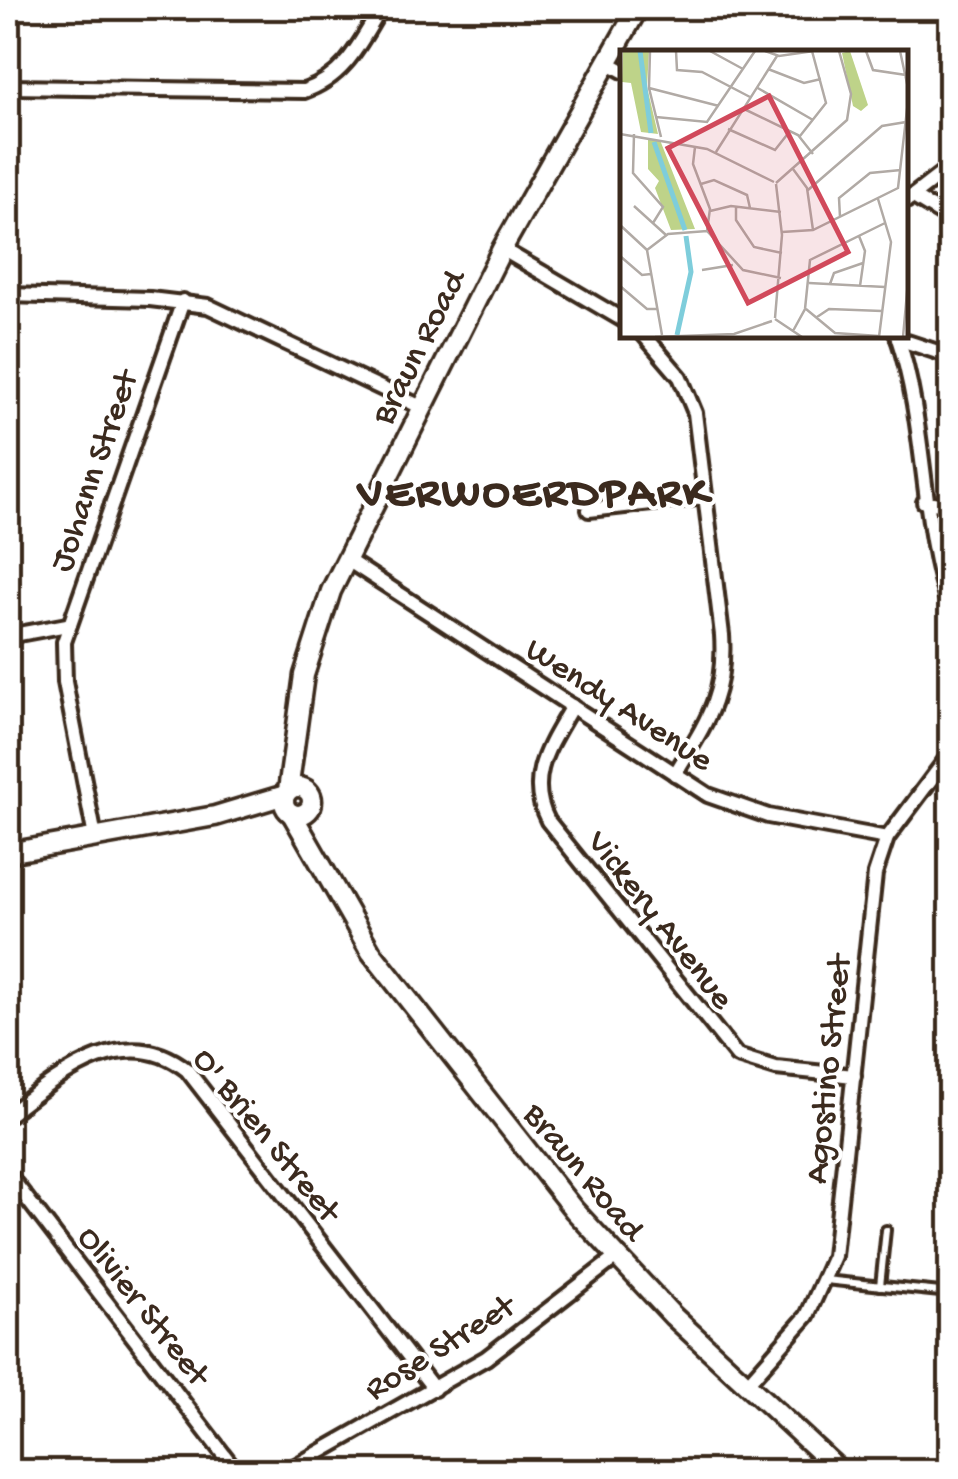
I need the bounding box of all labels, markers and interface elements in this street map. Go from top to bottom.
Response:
inset map [620,50,908,338]
street label: Braun Road [364,262,478,433]
street label: Johann Street [43,363,151,578]
district label: VERWOERDPARK [356,469,713,522]
street label: Wendy Avenue [516,631,720,783]
street label: Vickery Avenue [575,823,742,1020]
street label: Agostino Street [798,950,863,1186]
street label: O' Brien Street [182,1041,349,1234]
street label: Braun Road [512,1095,653,1253]
street label: Olivier Street [67,1219,218,1398]
street label: Rose Street [358,1286,526,1412]

